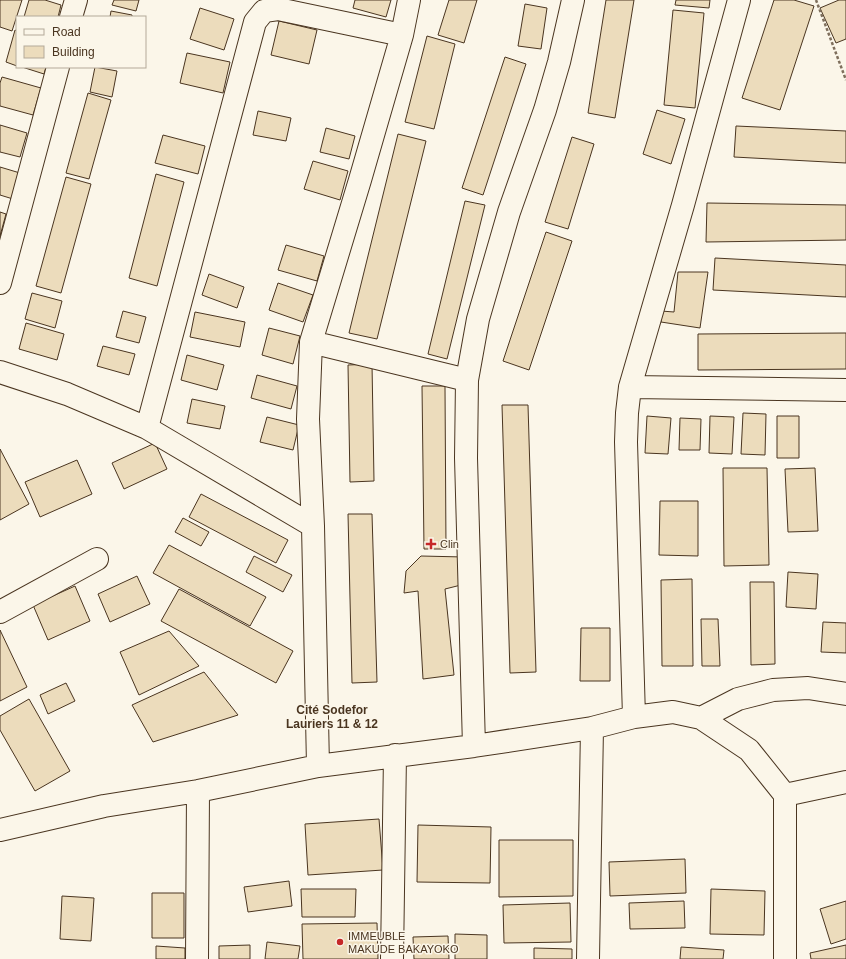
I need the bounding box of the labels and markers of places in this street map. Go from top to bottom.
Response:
marker: Clin [425,538,437,550]
place label: Clin [440,538,459,550]
place label: IMMEUBLE MAKUDE BAKAYOKO [348,930,459,955]
marker: IMMEUBLE MAKUDE BAKAYOKO [335,937,345,947]

